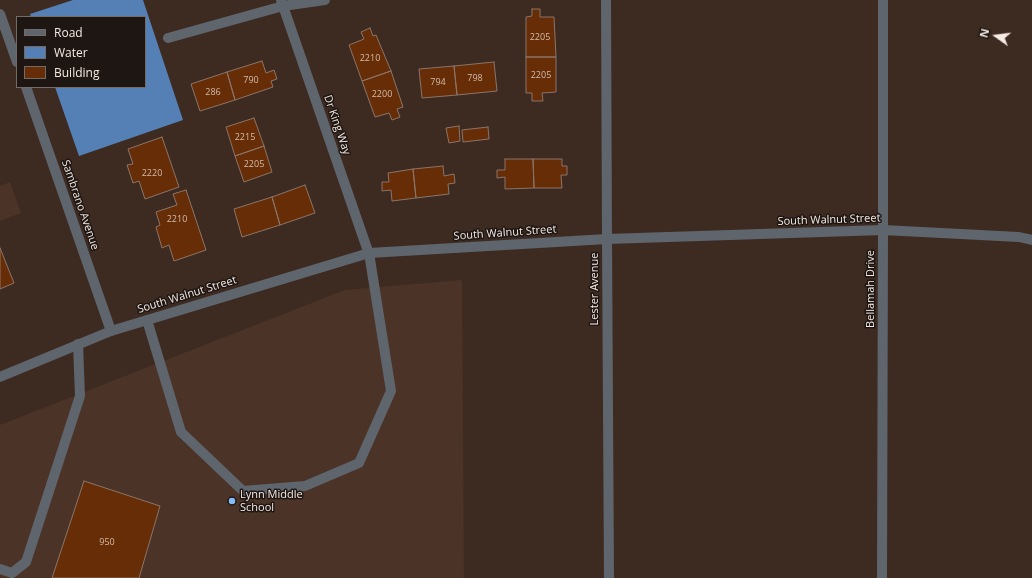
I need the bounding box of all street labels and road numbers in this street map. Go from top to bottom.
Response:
street label: Dr King Way [321,93,353,157]
street label: Sambrano Avenue [58,158,102,252]
street label: South Walnut Street [777,212,881,228]
street label: South Walnut Street [453,223,557,243]
street label: Bellamah Drive [864,250,878,328]
street label: Lester Avenue [588,253,602,325]
street label: South Walnut Street [136,274,238,316]

